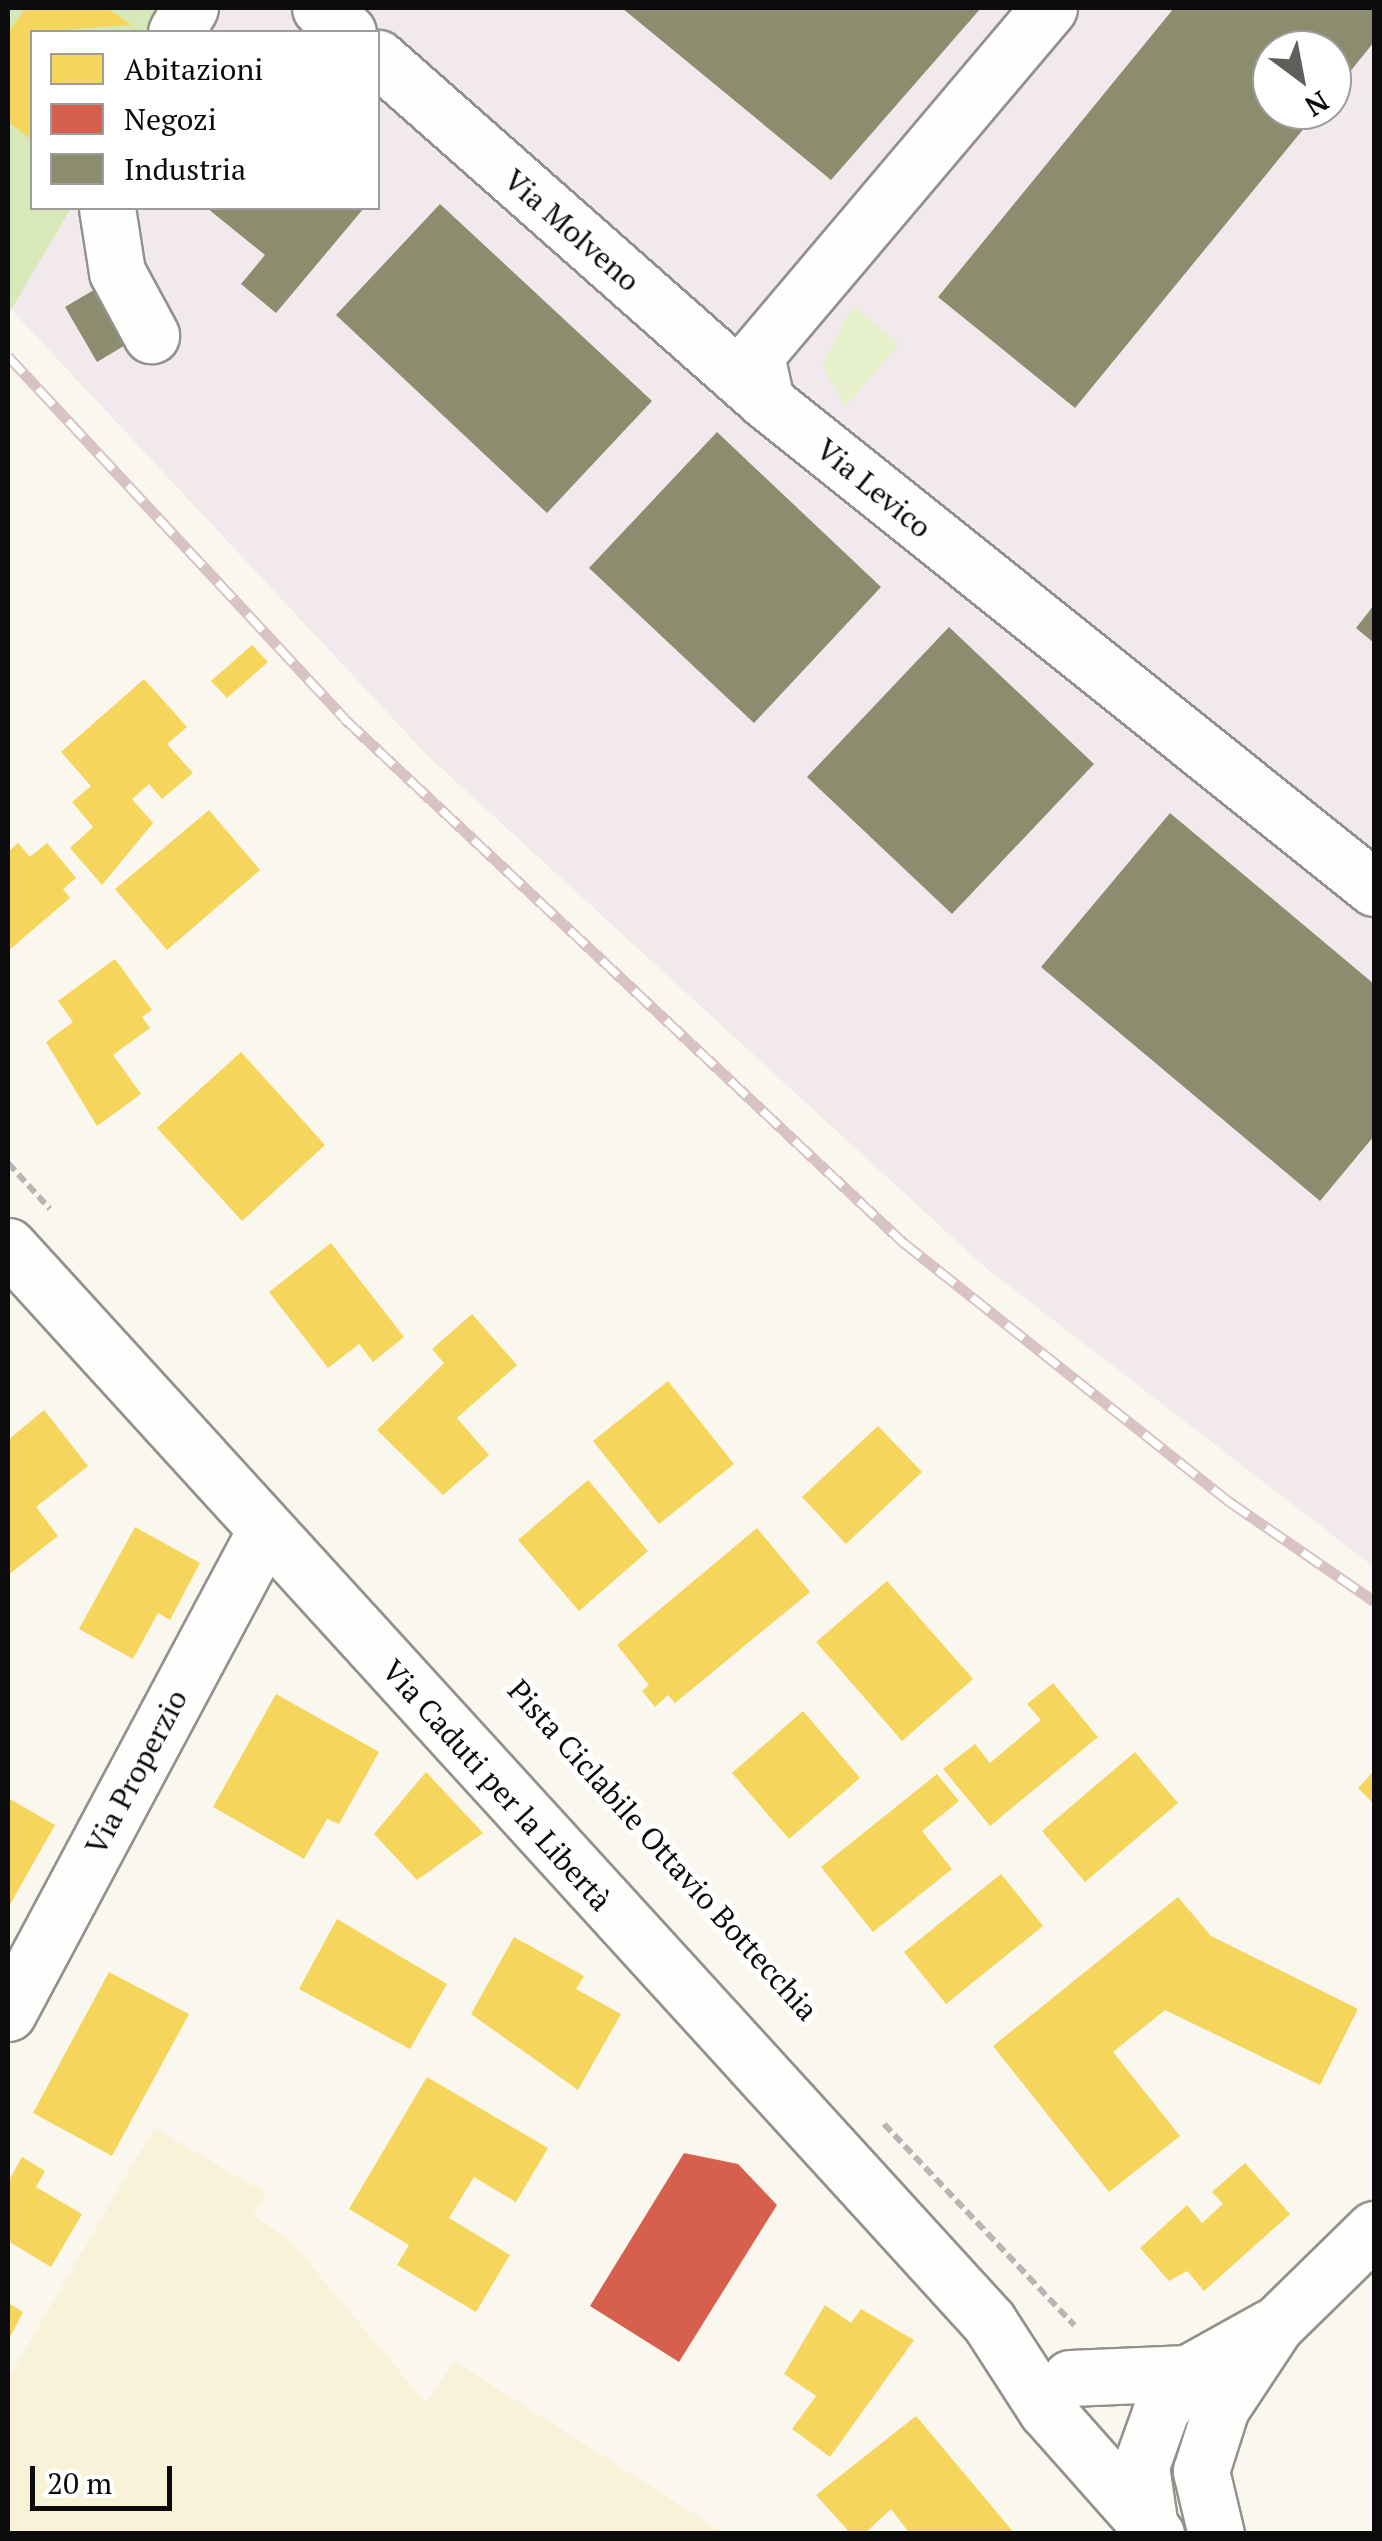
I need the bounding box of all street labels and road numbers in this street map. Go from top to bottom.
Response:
street label: Via Molveno [497,161,647,299]
street label: Via Levico [809,431,939,545]
street label: Via Caduti per la Libertà [375,1652,619,1918]
street label: Pista Ciclabile Ottavio Bottecchia [501,1672,825,2028]
street label: Via Properzio [77,1683,195,1861]

